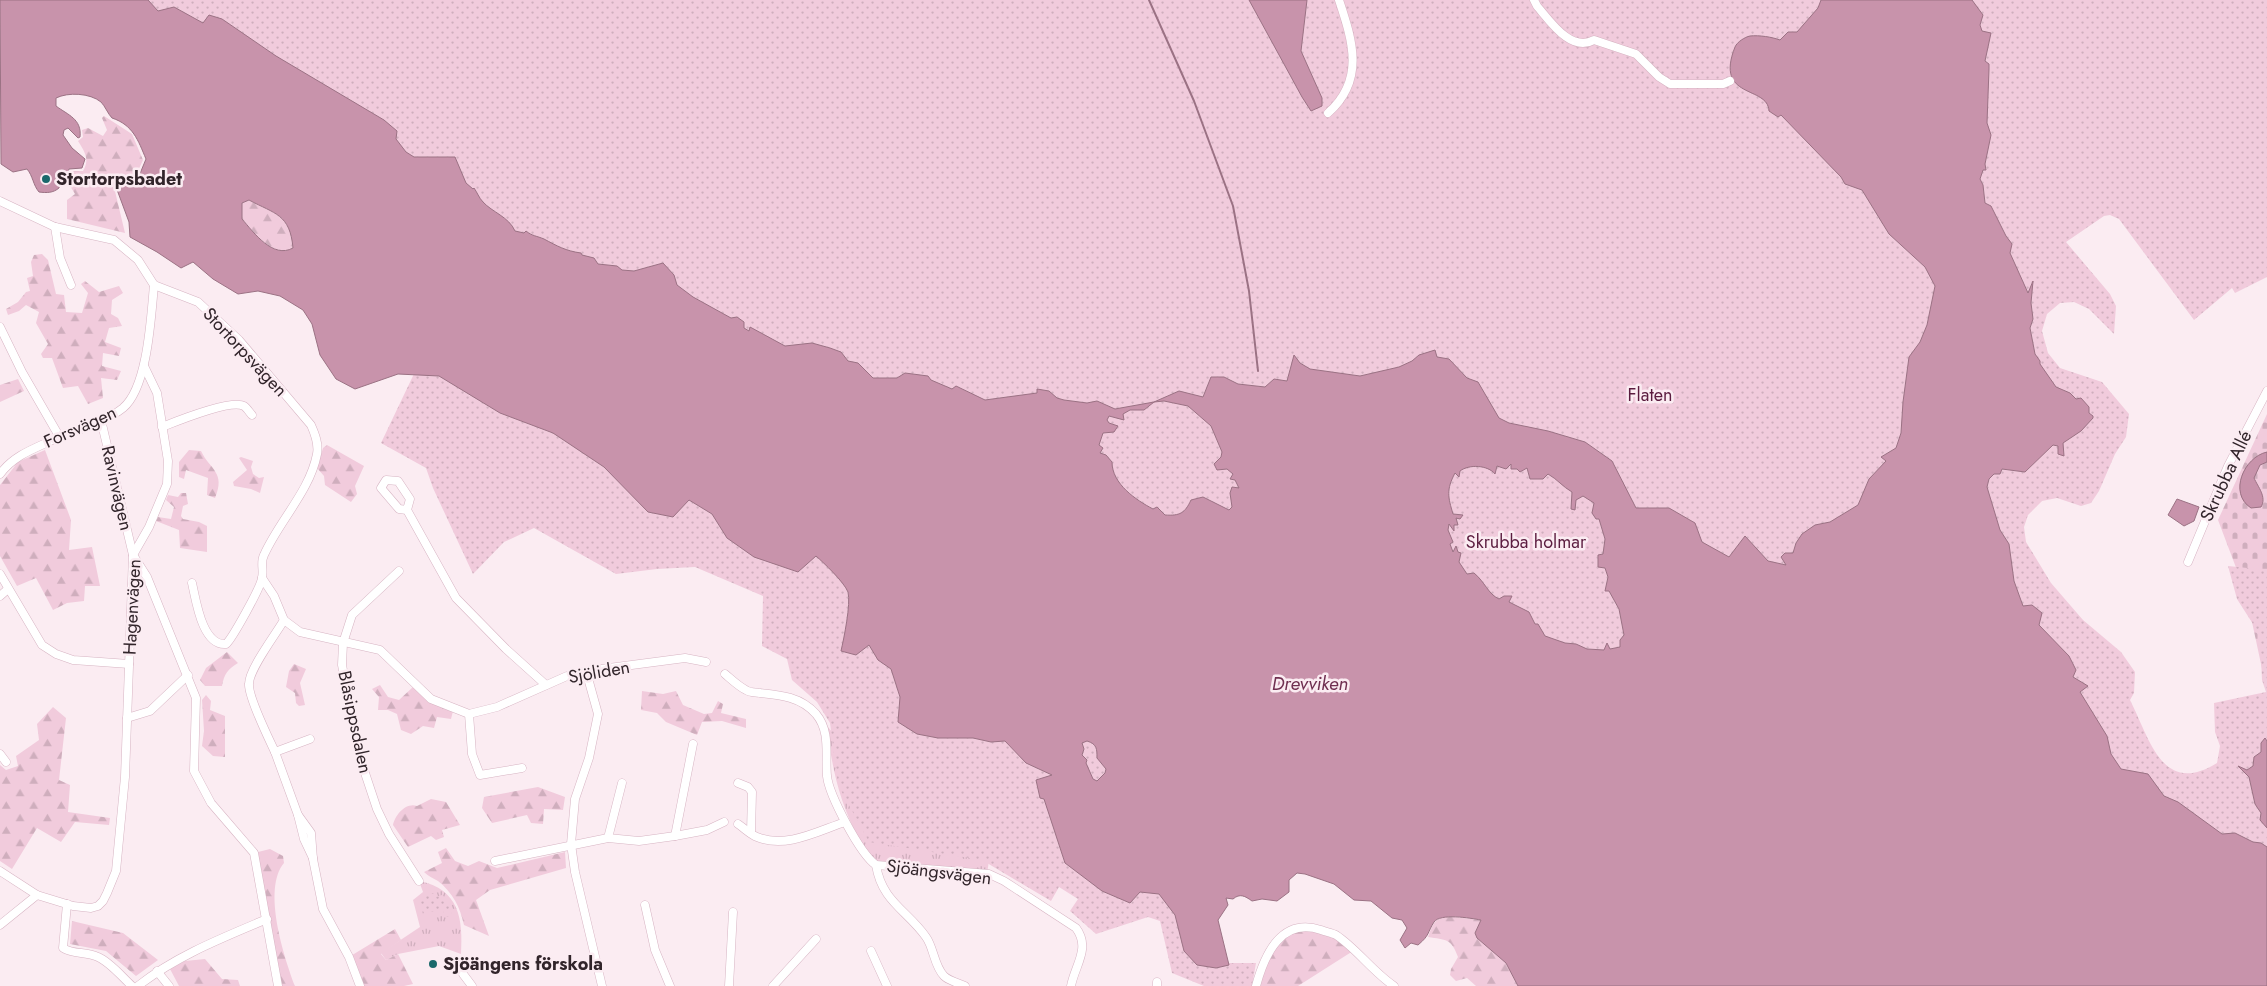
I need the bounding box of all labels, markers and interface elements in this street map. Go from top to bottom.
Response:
place label: Stortorpsbadet [56,166,182,192]
marker: Stortorpsbadet [40,173,52,185]
street label: Stortorpsvägen [197,302,293,402]
park label: Flaten [1628,382,1672,408]
street label: Forsvägen [39,399,121,455]
street label: Skrubba Allé [2194,426,2258,526]
street label: Ravinvägen [95,443,139,533]
park label: Skrubba holmar [1466,529,1587,555]
street label: Hagenvägen [117,558,147,656]
street label: Sjöliden [566,654,632,690]
street label: Blåsippsdalen [331,668,379,776]
water label: Drevviken [1272,670,1348,697]
street label: Sjöängsvägen [885,853,993,891]
place label: Sjöängens förskola [443,951,603,977]
marker: Sjöängens förskola [427,958,439,970]

